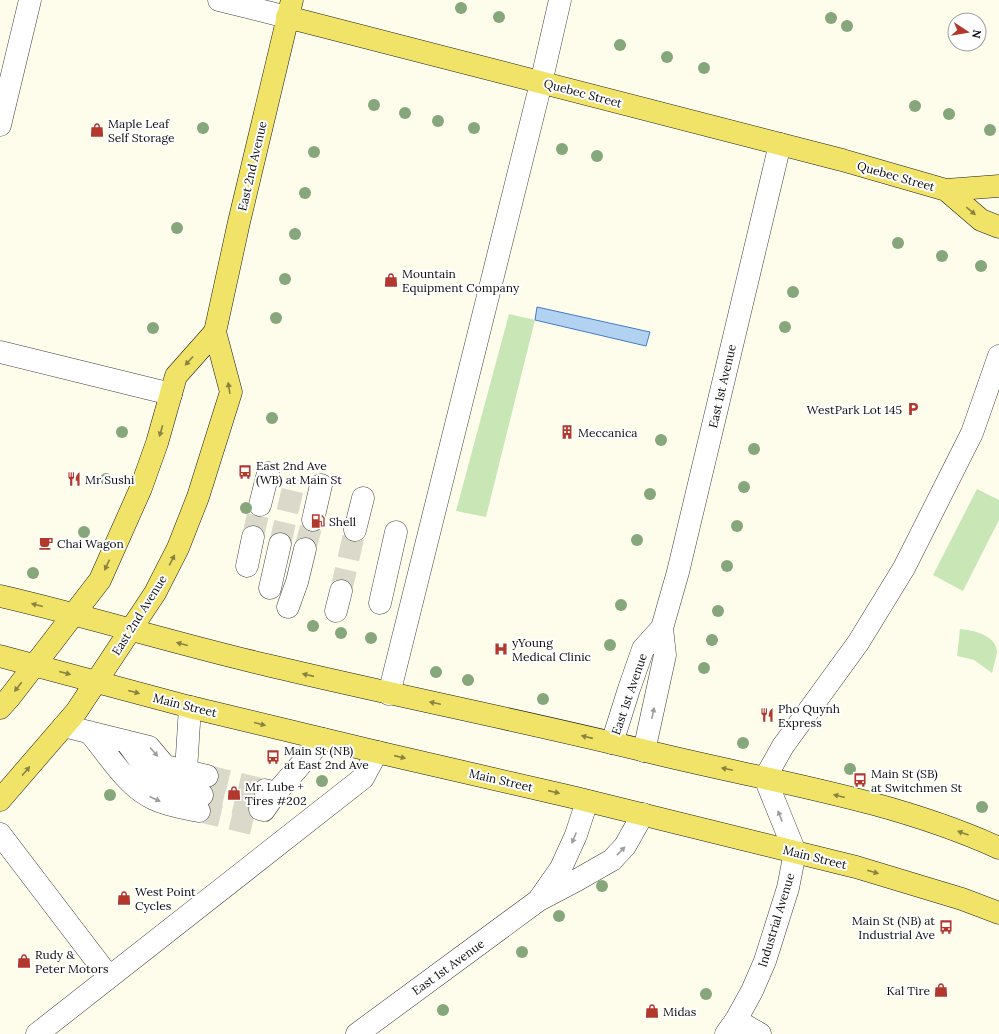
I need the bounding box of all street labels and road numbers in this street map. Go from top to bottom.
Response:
street label: Quebec Street [542,75,624,111]
street label: East 2nd Avenue [234,119,270,212]
street label: Quebec Street [855,158,937,194]
street label: East 1st Avenue [705,342,739,429]
street label: East 2nd Avenue [108,572,170,658]
street label: East 1st Avenue [608,651,650,737]
street label: Main Street [152,690,219,720]
street label: Main Street [468,765,535,795]
street label: Main Street [782,842,849,872]
street label: Industrial Avenue [755,871,798,969]
street label: East 1st Avenue [409,936,487,998]

